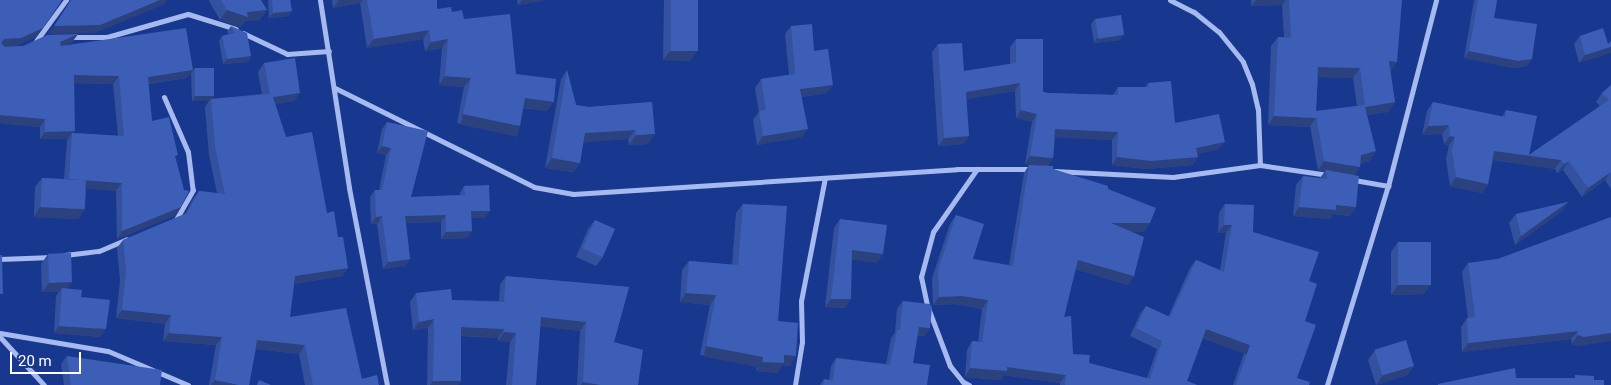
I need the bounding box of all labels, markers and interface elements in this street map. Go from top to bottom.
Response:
scale bar [12,342,84,374]
text: 20 m [18,352,52,370]

